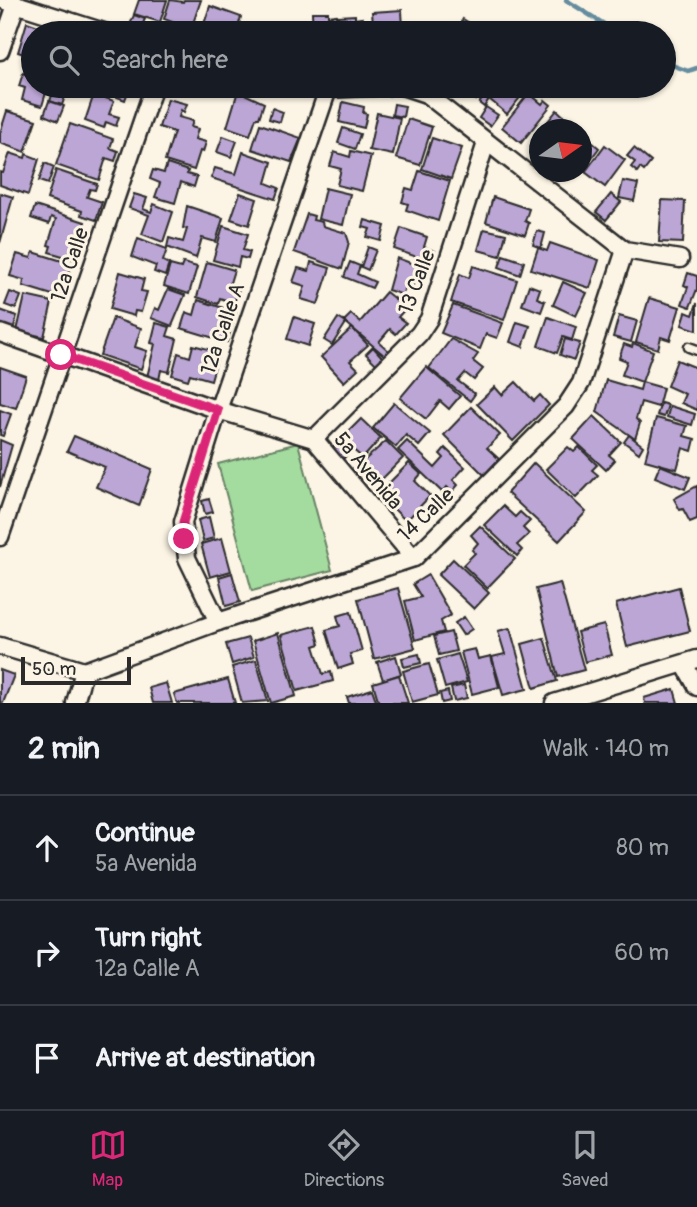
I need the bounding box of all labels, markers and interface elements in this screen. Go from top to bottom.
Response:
search box [21,21,676,98]
icon: search [45,41,83,79]
text: Search here [101,44,228,76]
north arrow [529,119,592,182]
street label: 12a Calle [45,223,96,306]
street label: 13 Calle [392,245,442,318]
street label: 12a Calle A [195,279,251,379]
route start [45,339,76,370]
street label: 5a Avenida [328,427,408,515]
street label: 14 Calle [392,481,461,548]
route end [168,523,199,554]
scale bar [21,654,131,686]
text: 50 m [32,657,76,681]
text: 2 min [28,730,100,767]
text: Walk · 140 m [543,734,669,763]
text: Continue [95,817,195,849]
icon: ahead [28,829,66,867]
text: 80 m [616,833,669,862]
text: 5a Avenida [95,849,197,878]
text: Turn right [95,922,201,954]
icon: right [28,934,66,972]
text: 60 m [614,938,669,967]
text: 12a Calle A [95,954,200,983]
icon: arrive [28,1039,66,1077]
text: Arrive at destination [95,1042,315,1074]
tab: Map [89,1126,127,1192]
tab: Directions [304,1126,384,1192]
tab: Saved [561,1126,608,1192]

